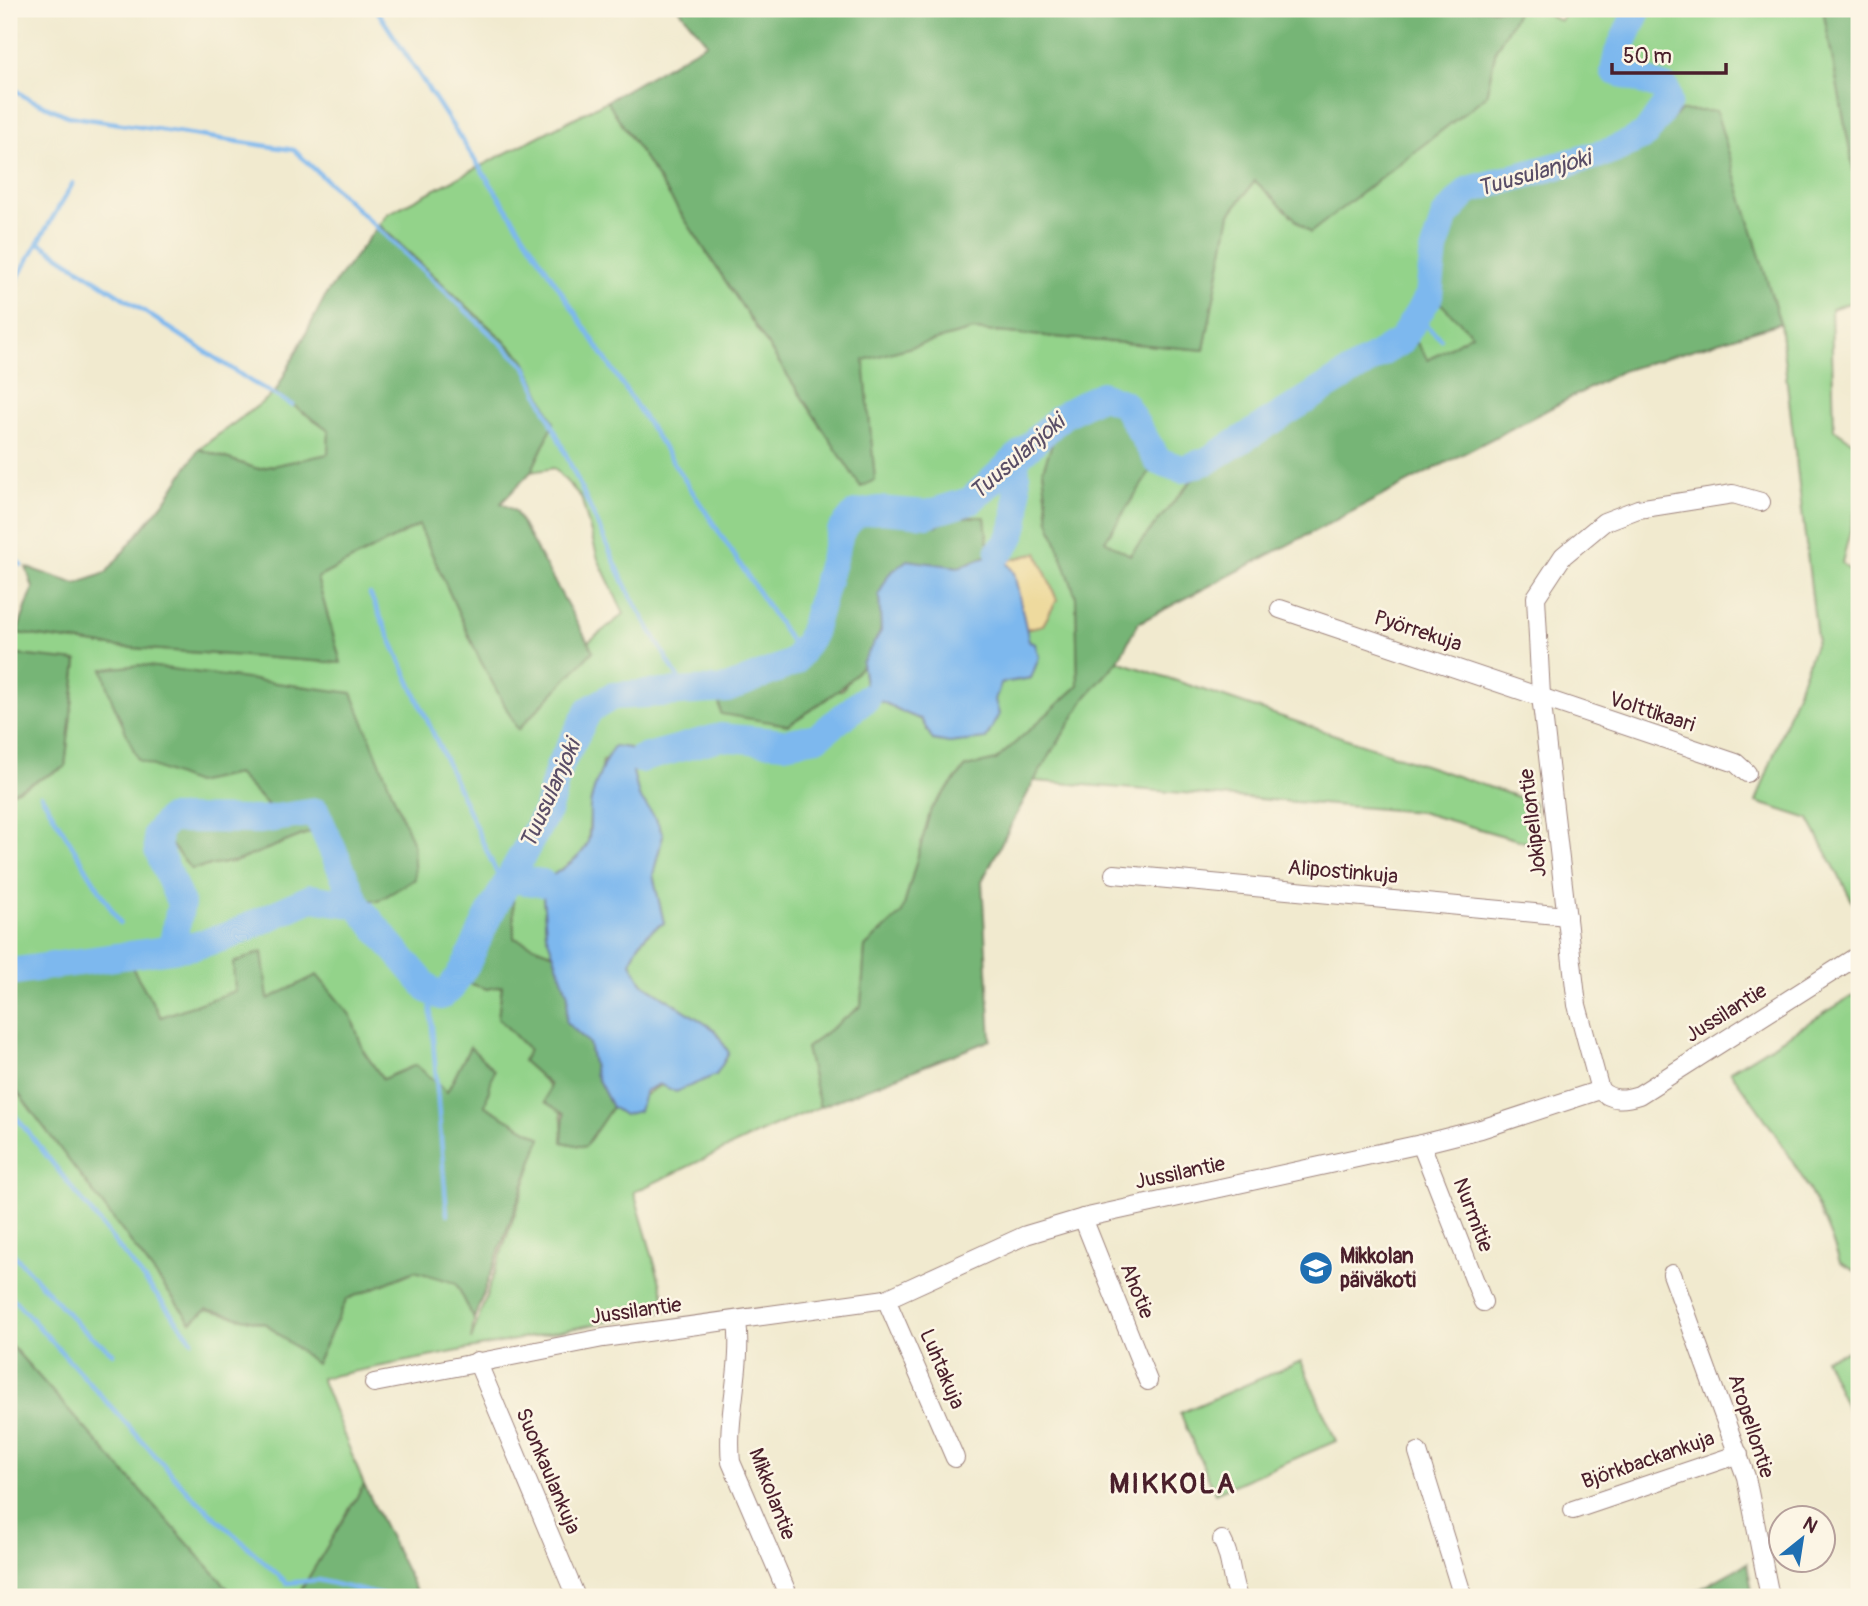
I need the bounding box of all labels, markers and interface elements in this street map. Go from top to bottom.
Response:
scale bar [1612,32,1726,76]
text: 50 m [1623,43,1672,70]
water label: Tuusulanjoki [1474,142,1598,203]
water label: Tuusulanjoki [964,405,1073,506]
street label: Pyörrekuja [1371,604,1465,658]
street label: Volttikaari [1605,685,1699,739]
water label: Tuusulanjoki [513,731,589,853]
street label: Jokipellontie [1513,766,1553,879]
street label: Alipostinkuja [1287,854,1399,890]
street label: Jussilantie [1680,977,1772,1049]
street label: Jussilantie [1132,1150,1228,1196]
street label: Nurmitie [1447,1174,1500,1256]
place label: Mikkolan päiväkoti [1340,1243,1416,1294]
school or university icon: Mikkolan päiväkoti [1297,1249,1335,1287]
street label: Ahotie [1114,1259,1160,1323]
street label: Jussilantie [589,1291,684,1331]
street label: Luhtakuja [913,1325,971,1413]
street label: Aropellontie [1722,1371,1781,1482]
street label: Suonkaulankuja [509,1404,587,1538]
street label: Björkbackankuja [1578,1425,1718,1495]
street label: Mikkolantie [742,1444,802,1544]
district label: MIKKOLA [1109,1467,1237,1502]
north arrow [1766,1504,1836,1574]
text: N [1798,1512,1822,1539]

